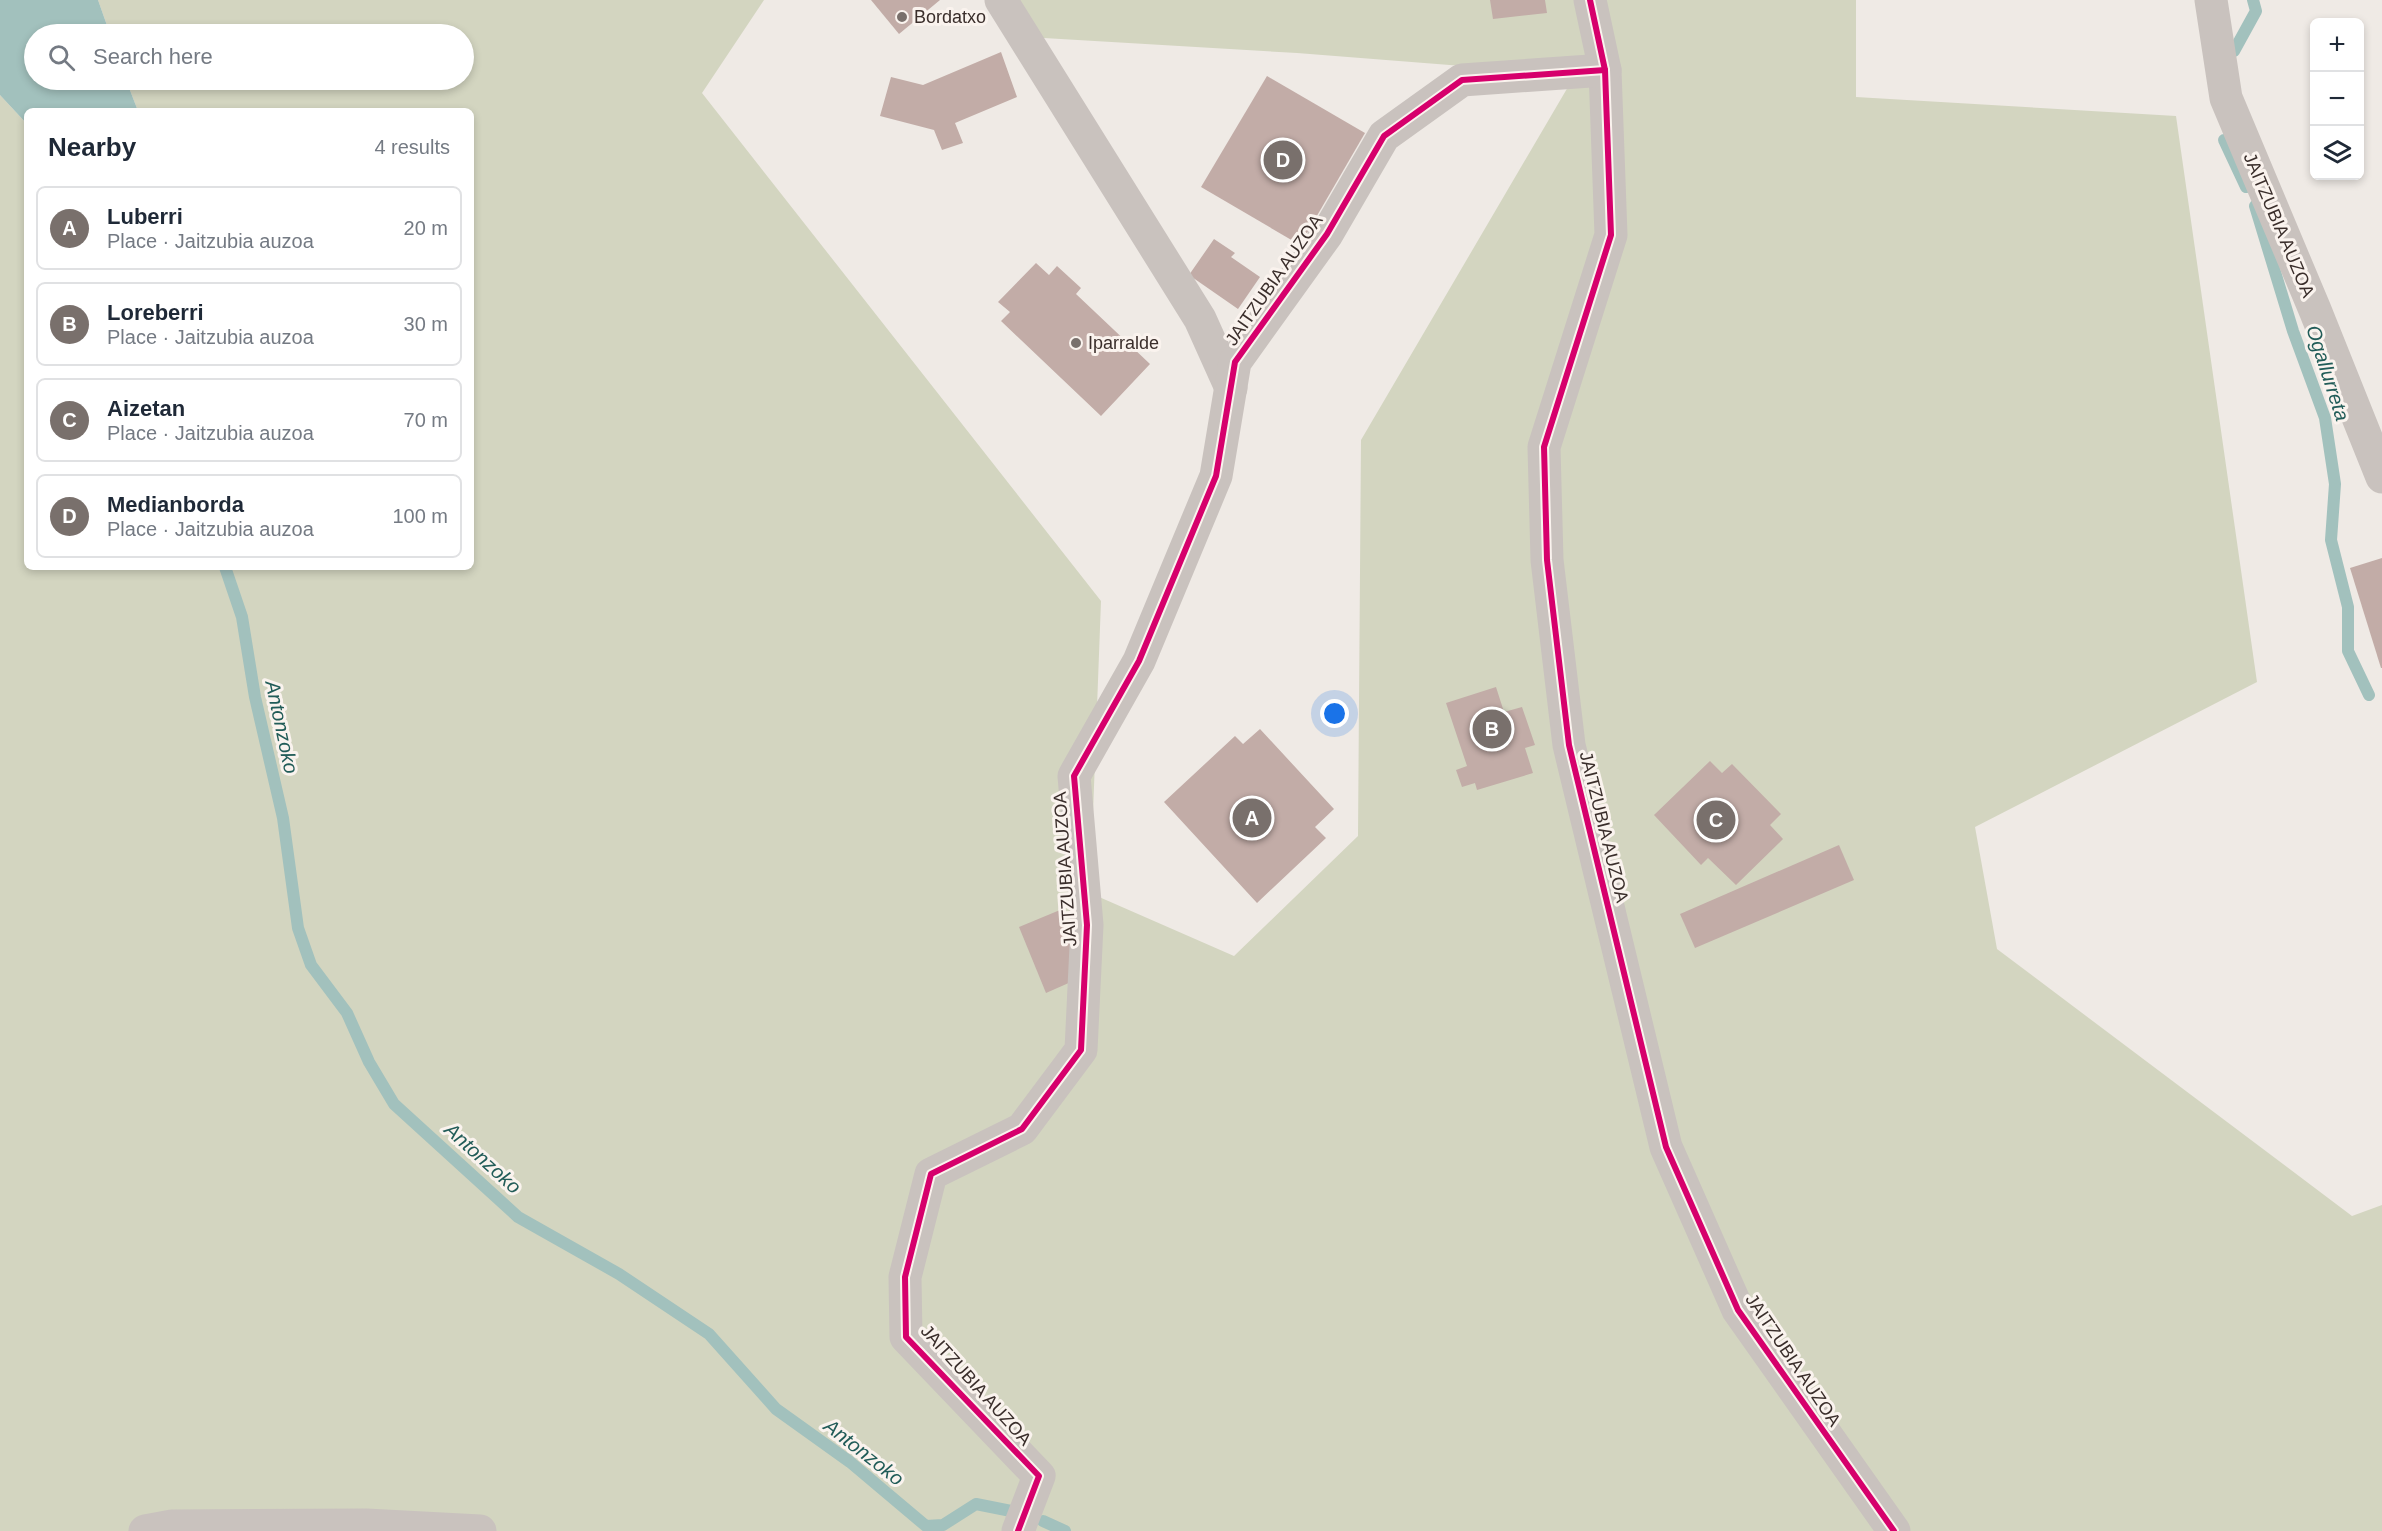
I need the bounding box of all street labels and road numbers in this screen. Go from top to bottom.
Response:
street label: JAITZUBIA AUZOA [2240,150,2318,300]
street label: JAITZUBIA AUZOA [1221,211,1327,349]
street label: JAITZUBIA AUZOA [1576,749,1632,905]
street label: JAITZUBIA AUZOA [1050,791,1080,947]
street label: JAITZUBIA AUZOA [1741,1290,1845,1430]
street label: JAITZUBIA AUZOA [917,1321,1035,1449]

